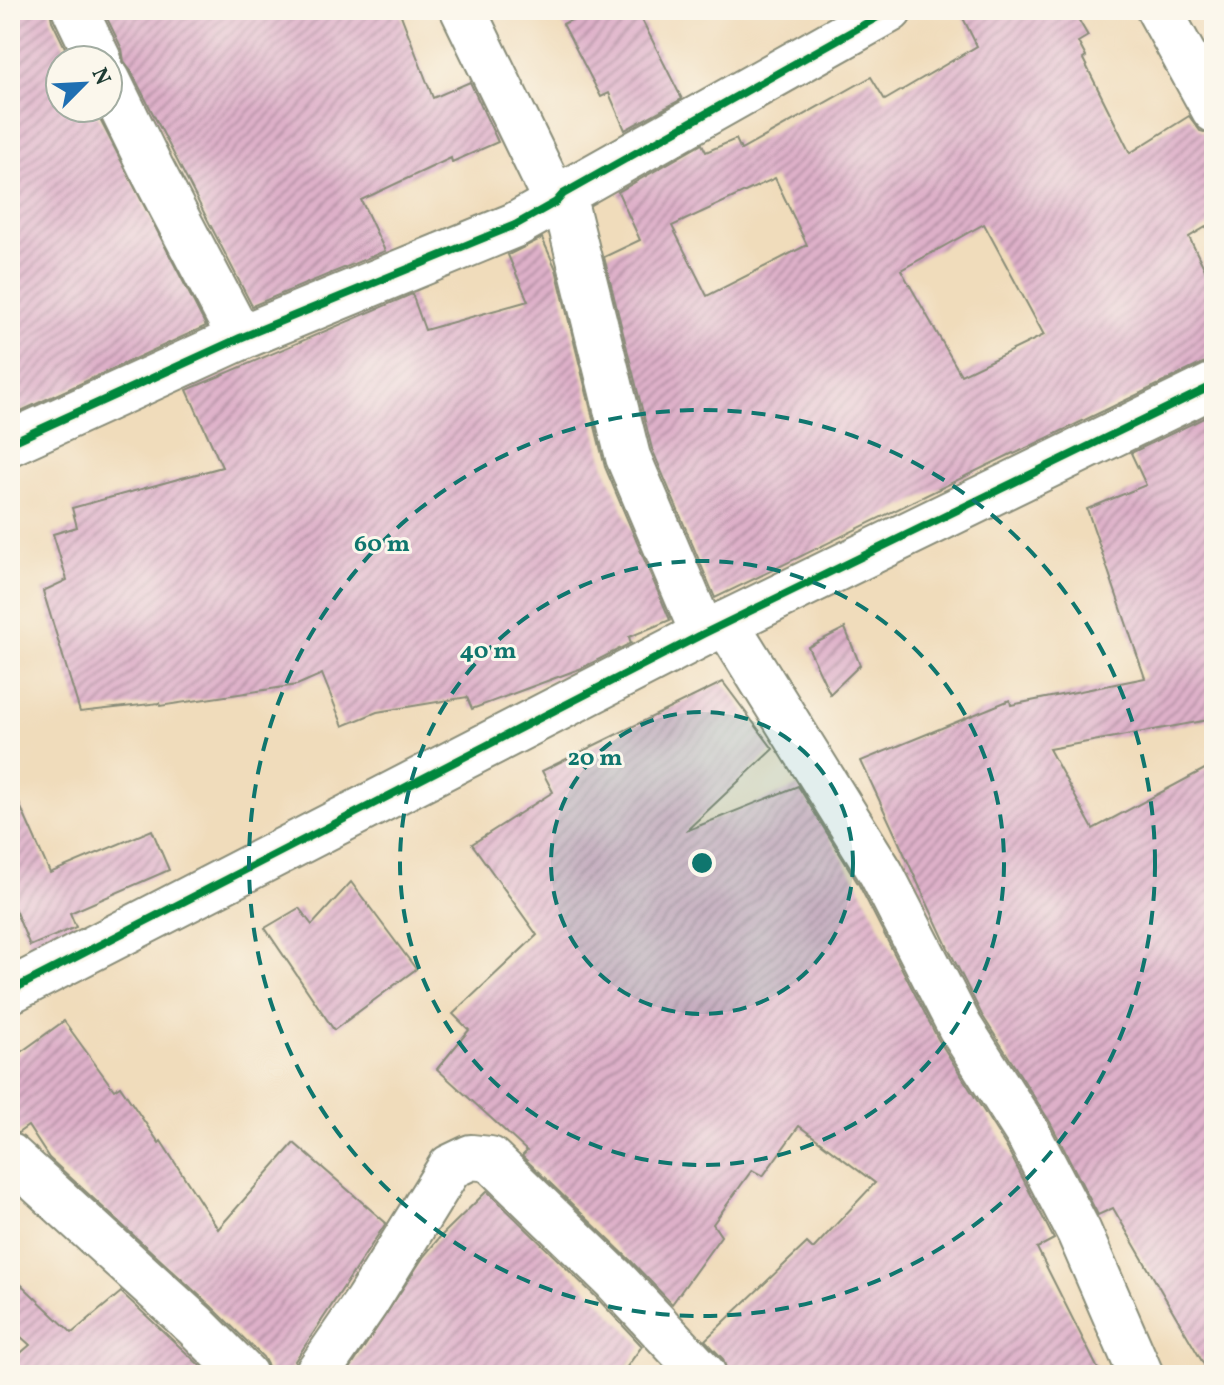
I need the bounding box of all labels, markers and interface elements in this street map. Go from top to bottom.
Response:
north arrow [44,44,124,124]
text: N [83,63,117,91]
text: 60 m [354,528,410,562]
text: 40 m [460,635,516,669]
text: 20 m [567,742,623,776]
centre of rings [688,849,716,877]

